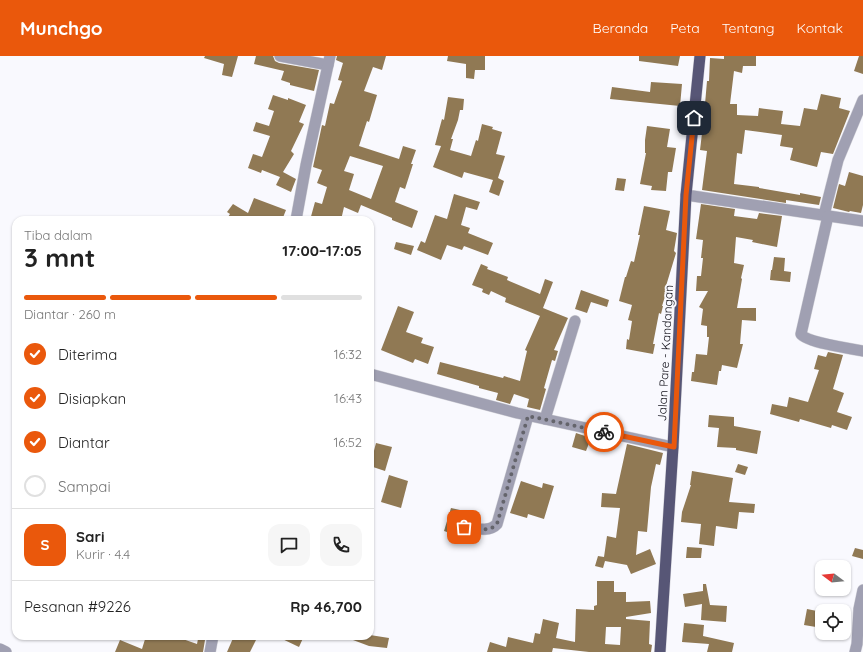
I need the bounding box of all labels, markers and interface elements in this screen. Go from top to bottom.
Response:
text: Munchgo [20,16,103,40]
text: Beranda [593,19,648,37]
text: Peta [670,19,700,37]
text: Tentang [722,19,775,37]
text: Kontak [797,19,843,37]
pin [677,101,711,135]
icon: home [683,107,705,129]
text: Tiba dalam [24,227,92,243]
text: 3 mnt [24,241,95,274]
text: 17:00–17:05 [282,241,362,260]
street label: Jalan Pare - Kandangan [654,284,676,422]
text: Diantar · 260 m [24,306,116,322]
icon: check [24,343,46,365]
text: Diterima [58,345,117,364]
text: 16:32 [334,346,362,362]
icon: check [24,387,46,409]
text: Disiapkan [58,389,126,408]
text: 16:43 [334,390,362,406]
courier [584,412,624,452]
icon: bike [593,421,615,443]
icon: check [24,431,46,453]
text: Diantar [58,433,110,452]
text: 16:52 [333,434,362,450]
text: Sampai [58,477,111,496]
pin [447,510,481,544]
icon: bag [453,516,475,538]
button: chat [268,524,310,566]
button: phone [320,524,362,566]
text: Sari [76,527,104,546]
text: S [41,535,49,554]
text: Kurir · 4.4 [76,546,130,562]
north arrow [815,560,851,596]
map controls [815,560,851,640]
text: Pesanan #9226 [24,597,131,616]
text: Rp 46,700 [290,597,362,616]
button: locate [815,604,851,640]

